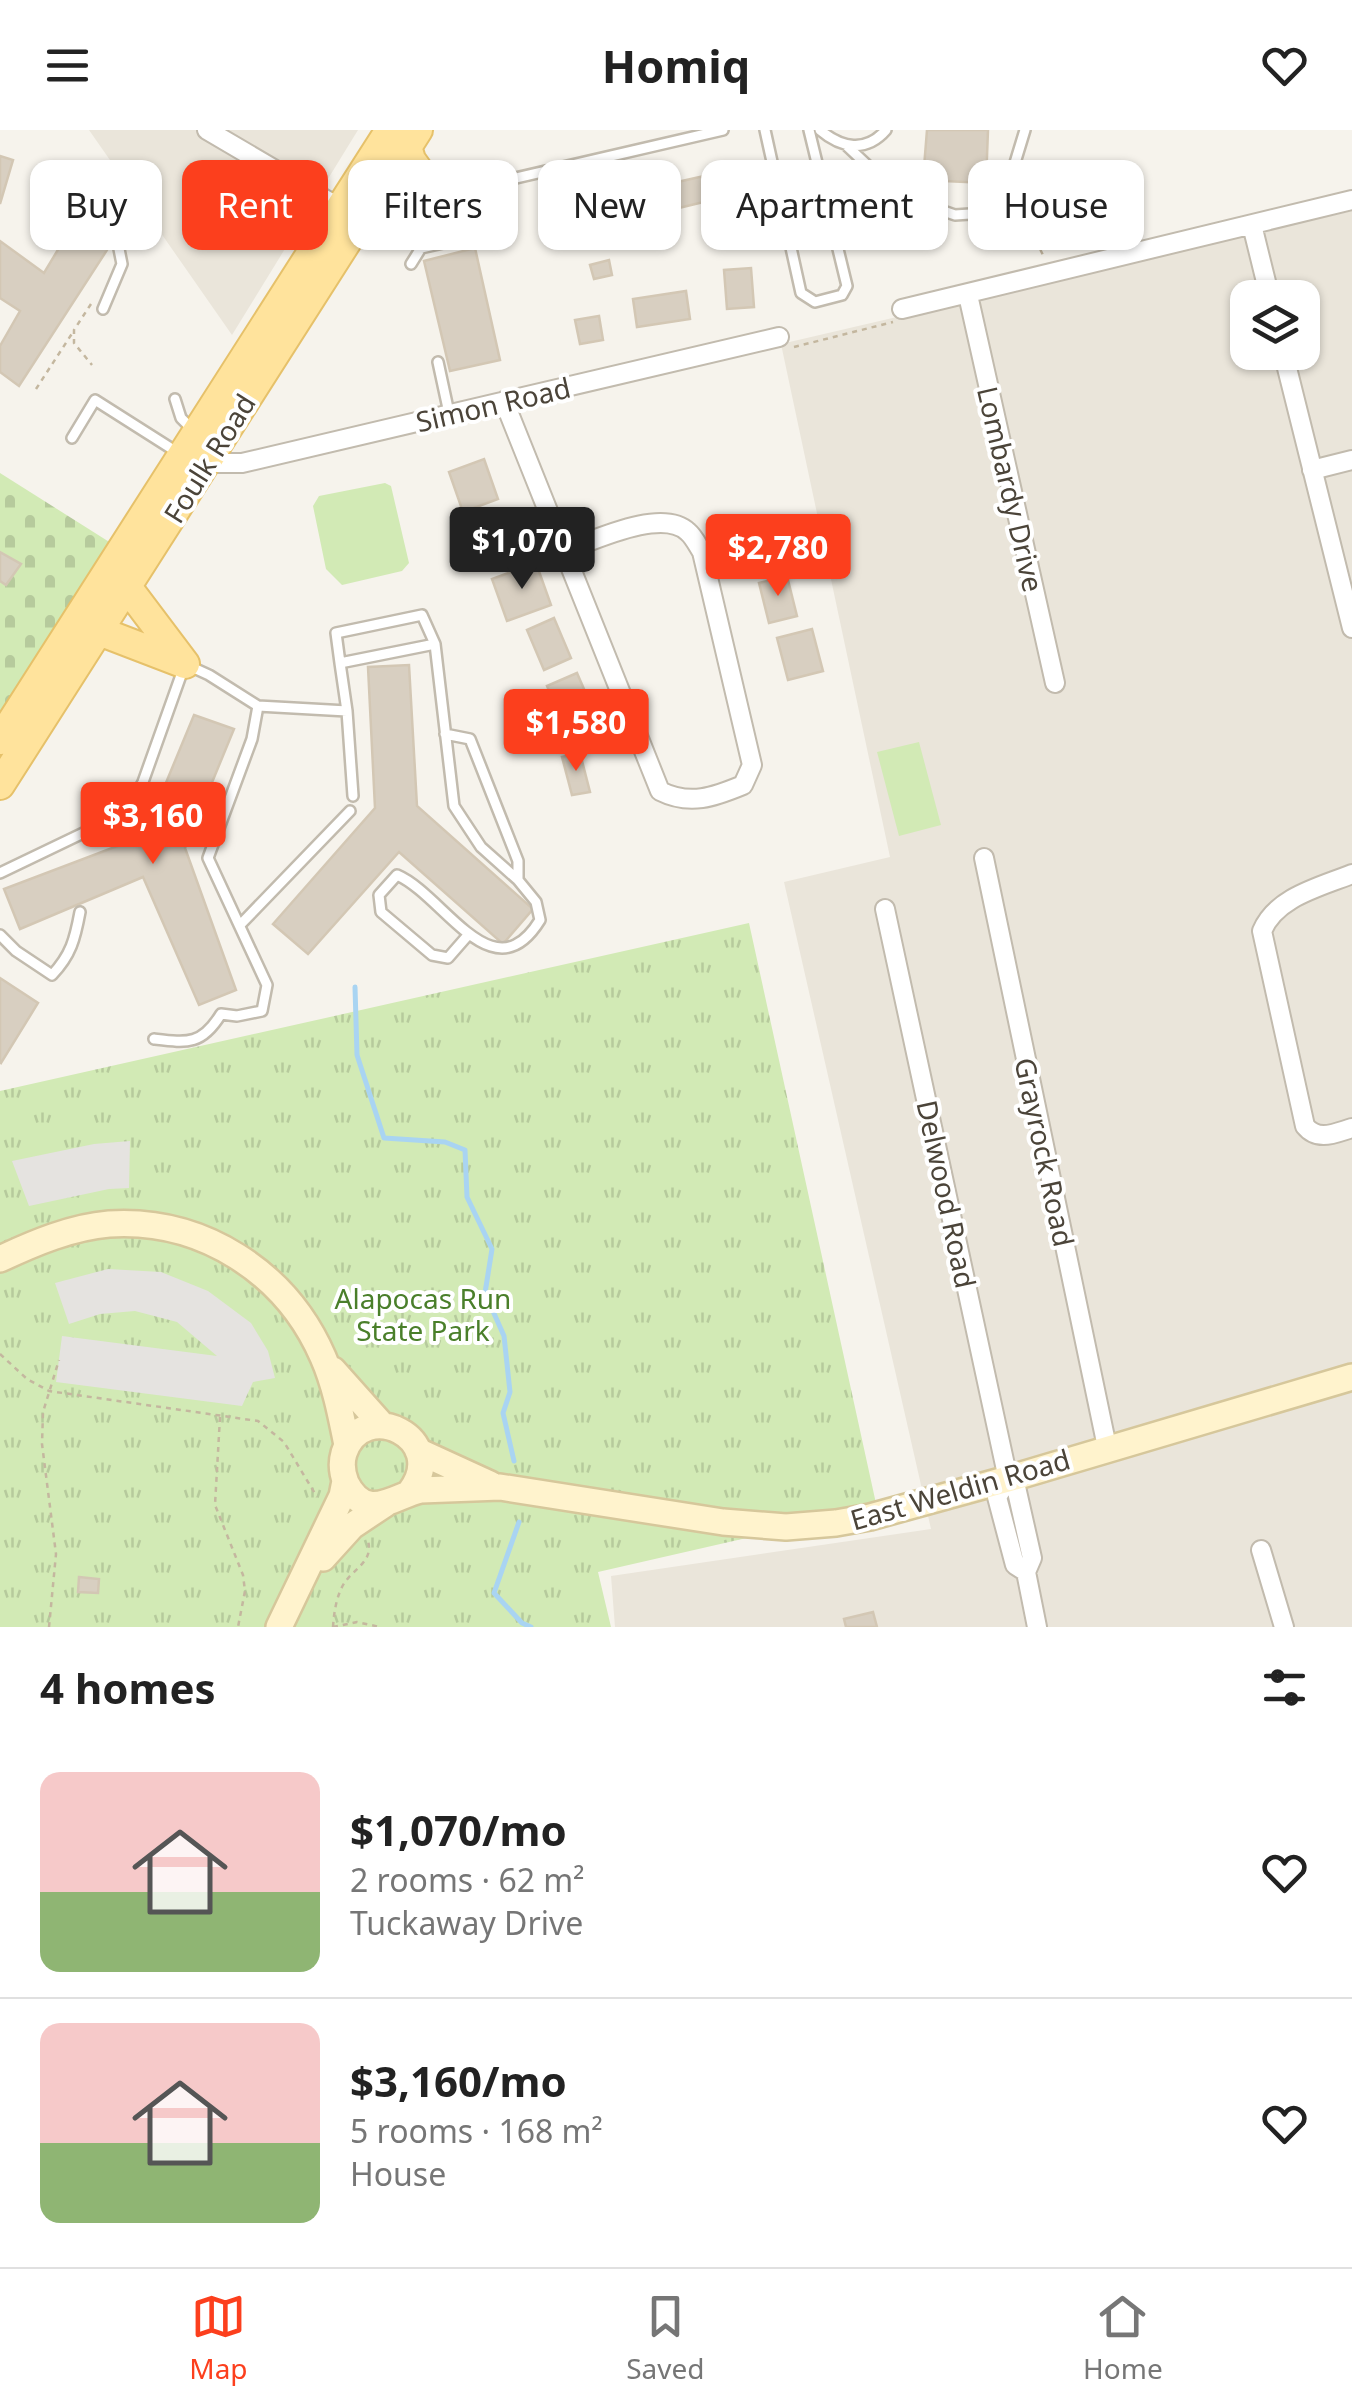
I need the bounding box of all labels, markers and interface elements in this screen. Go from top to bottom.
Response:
text: Homiq [602,35,750,96]
icon: menu [40,38,95,93]
icon: heart [1257,38,1312,93]
chip: Buy [30,160,162,250]
chip: Rent [182,160,328,250]
chip: Filters [348,160,518,250]
chip: New [538,160,681,250]
chip: Apartment [701,160,948,250]
chip: House [968,160,1144,250]
map controls [1230,280,1320,370]
button: layers [1230,280,1320,370]
street label: Simon Road [412,368,574,440]
street label: Lombardy Drive [969,383,1053,595]
street label: Foulk Road [154,386,264,530]
pin: $1,070 [441,507,603,592]
pin: $2,780 [697,514,859,599]
text: $1,070 [472,518,572,561]
text: $2,780 [728,525,828,568]
pin: $1,580 [495,689,657,774]
text: $1,580 [526,700,626,743]
pin: $3,160 [72,782,234,867]
text: $3,160 [103,793,203,836]
street label: Grayrock Road [1006,1054,1084,1250]
street label: Delwood Road [909,1097,985,1291]
park label: Alapocas Run State Park [335,1279,511,1349]
street label: East Weldin Road [846,1439,1074,1539]
text: 4 homes [40,1659,216,1716]
icon: filters [1257,1660,1312,1715]
text: $1,070/mo [350,1801,567,1858]
icon: home [120,1812,240,1932]
icon: heart [1257,1845,1312,1900]
text: 2 rooms · 62 m² [350,1858,584,1901]
text: Tuckaway Drive [350,1901,583,1944]
text: $3,160/mo [350,2052,567,2109]
icon: home [120,2063,240,2183]
icon: heart [1257,2096,1312,2151]
text: 5 rooms · 168 m² [350,2109,603,2152]
text: House [350,2152,446,2195]
tab: Map [189,2289,248,2387]
tab: Saved [626,2289,704,2387]
tab: Home [1083,2289,1163,2387]

